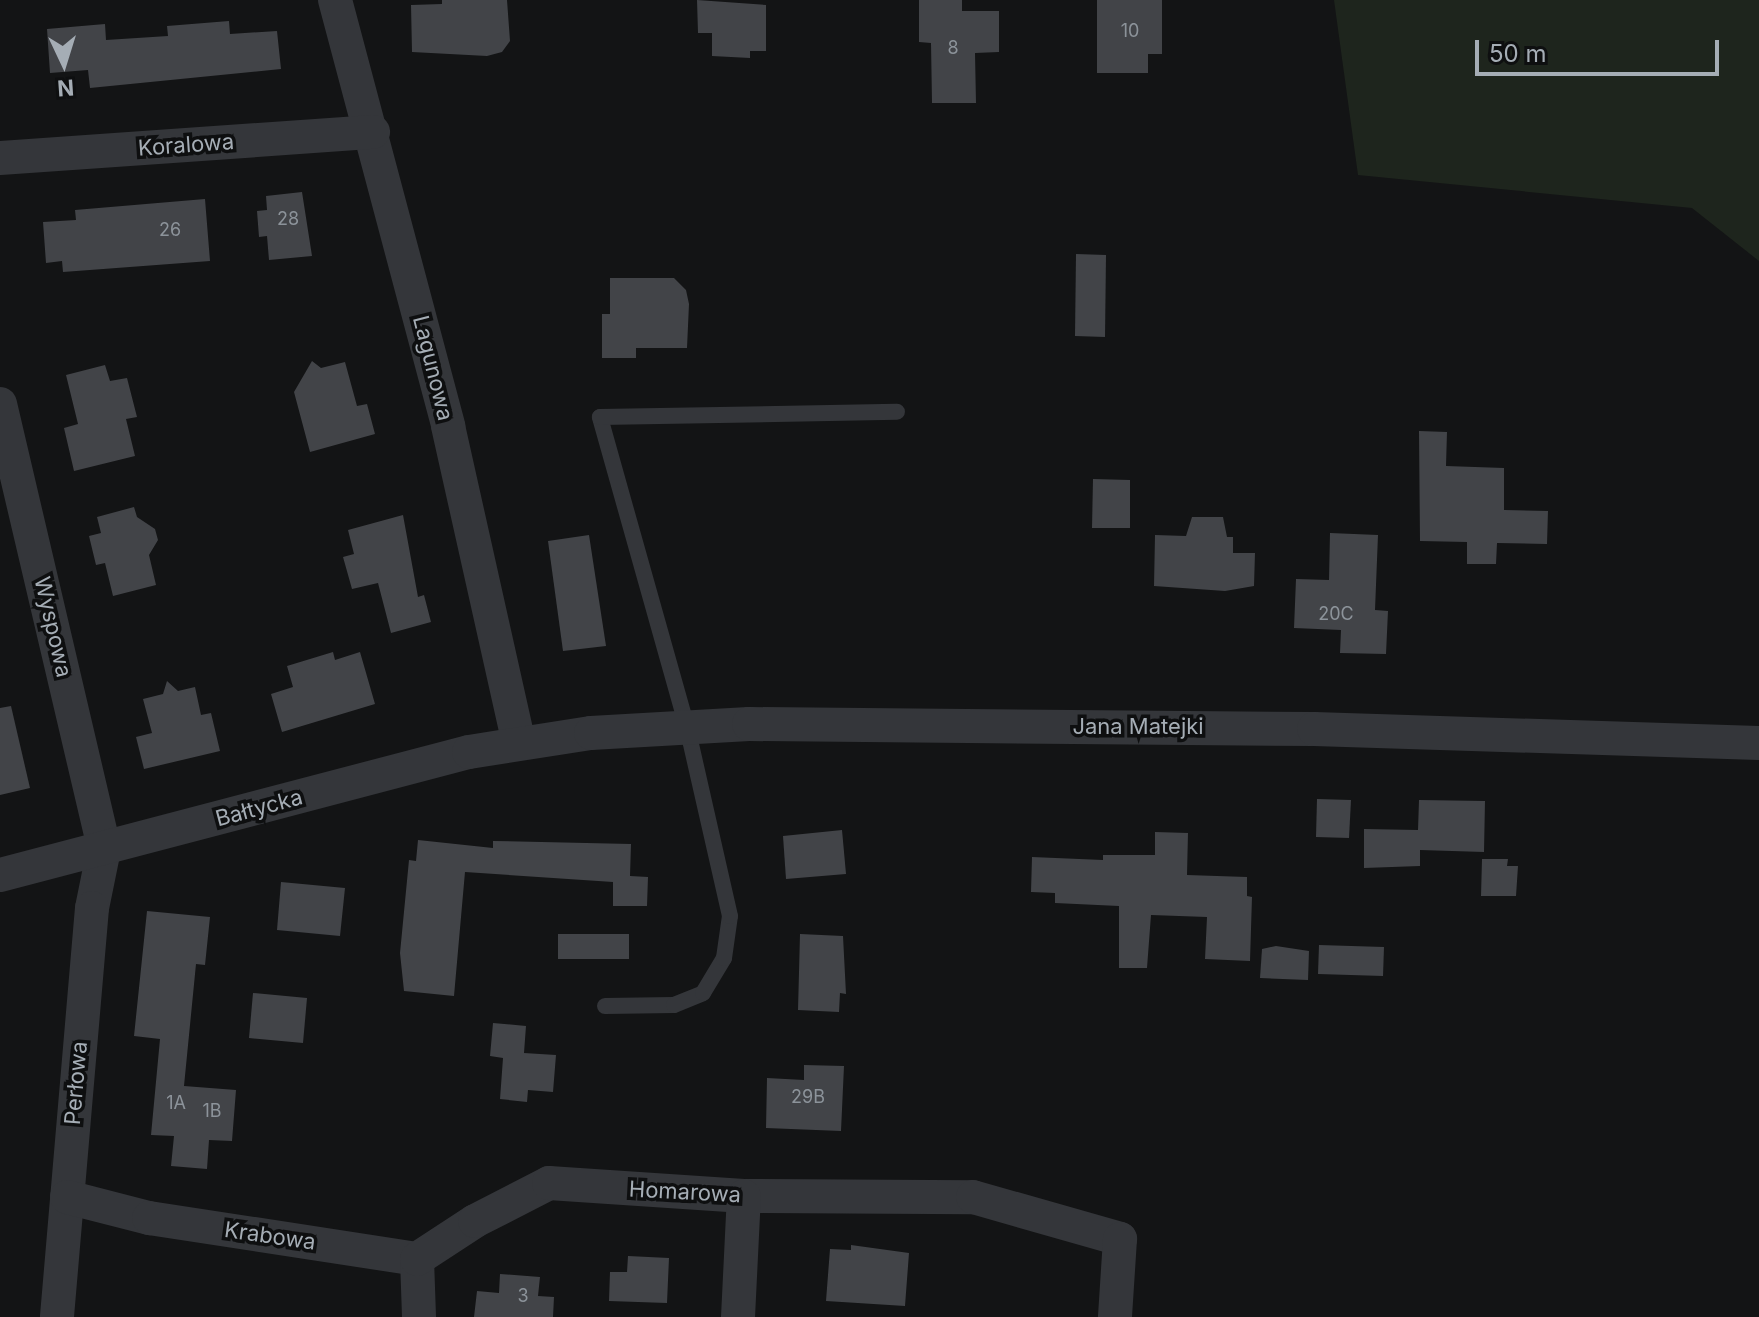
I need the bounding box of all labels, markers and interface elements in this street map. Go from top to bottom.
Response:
house number: 10 [1121,20,1139,42]
north arrow [24,24,104,104]
scale bar [1479,24,1723,74]
house number: 8 [947,37,959,59]
text: 50 m [1489,39,1547,68]
text: N [56,74,75,101]
street label: Koralowa [137,128,235,162]
house number: 28 [277,208,299,230]
house number: 26 [159,219,181,241]
street label: Lagunowa [407,313,459,423]
street label: Wyspowa [29,574,77,680]
house number: 20C [1318,603,1354,625]
street label: Jana Matejki [1072,714,1204,740]
street label: Bałtycka [213,784,305,832]
street label: Perłowa [59,1040,93,1126]
house number: 29B [791,1086,825,1108]
house number: 1A [166,1092,186,1114]
house number: 1B [202,1100,222,1122]
street label: Homarowa [628,1176,742,1208]
street label: Krabowa [223,1217,317,1255]
house number: 3 [517,1285,529,1307]

